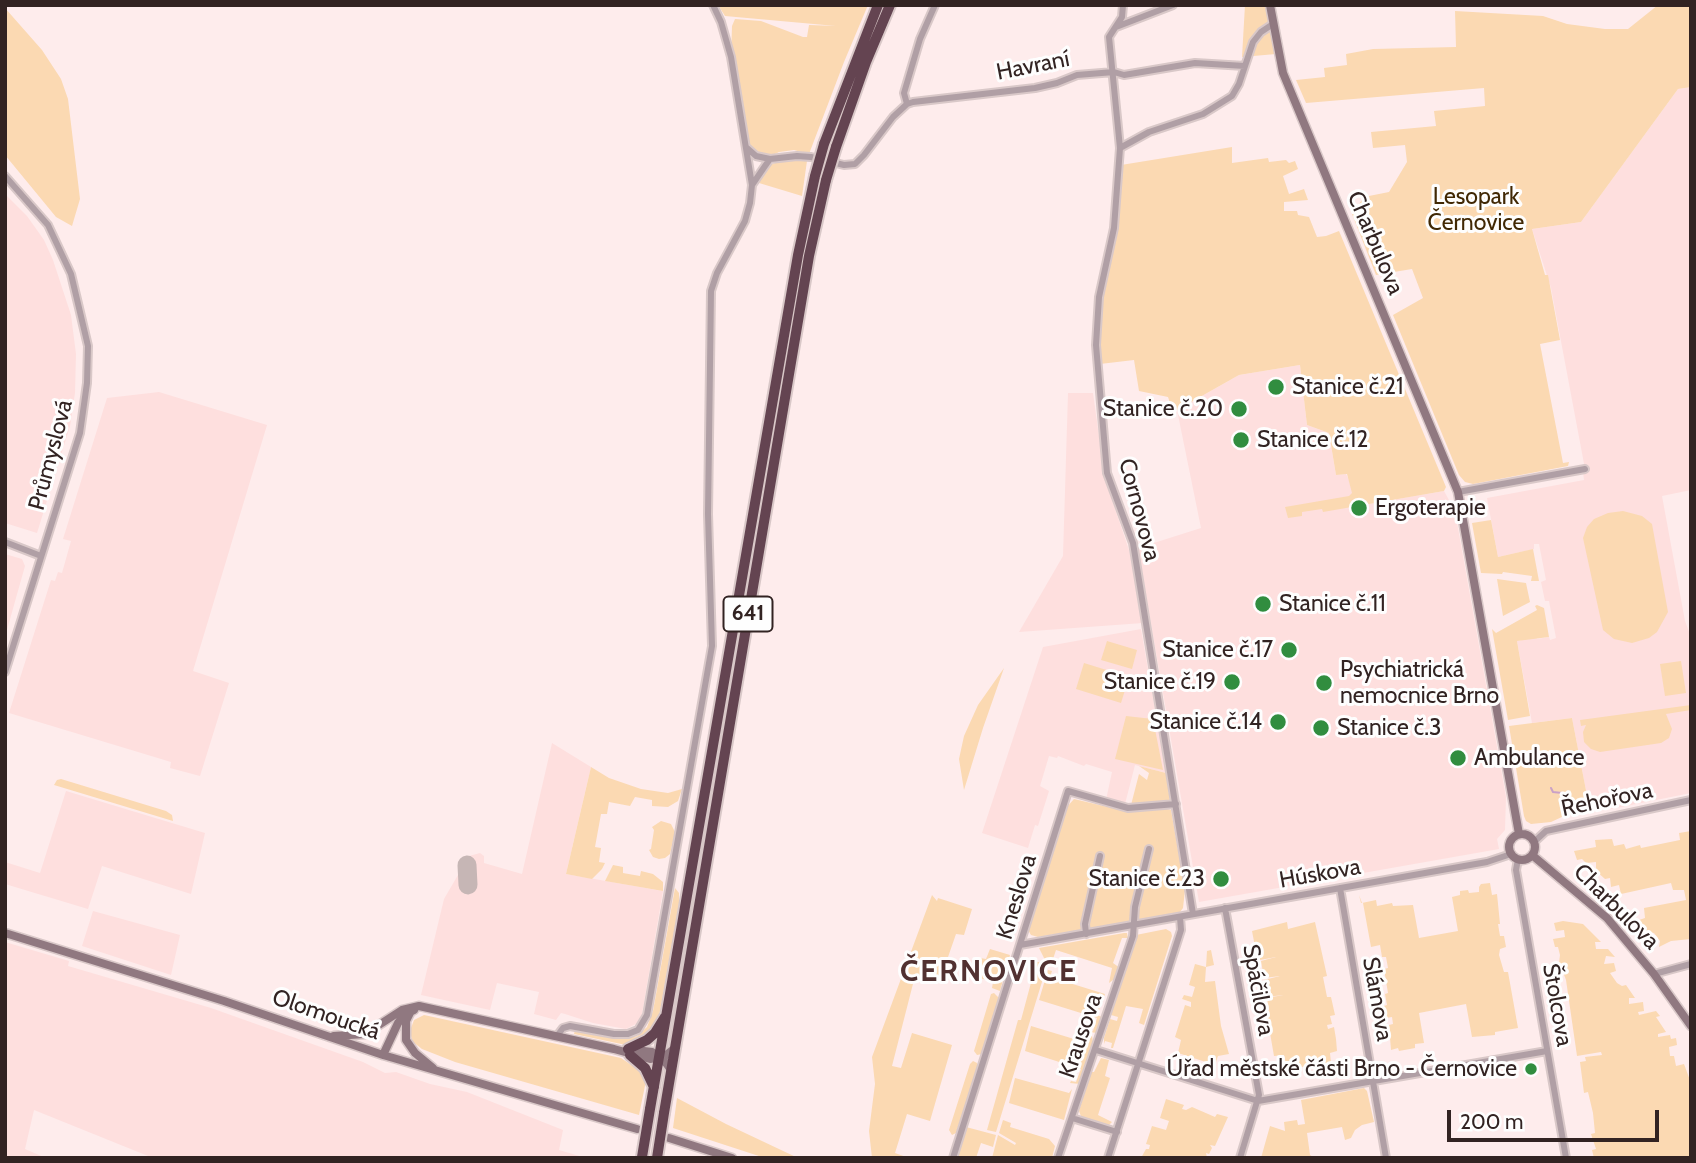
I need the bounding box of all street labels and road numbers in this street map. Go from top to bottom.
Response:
street label: Havraní [994,45,1072,87]
street label: Charbulova [1341,187,1409,299]
street label: Průmyslová [23,397,79,513]
street label: Cornovova [1112,456,1166,564]
road number: 641 [724,596,772,632]
street label: Řehořova [1559,777,1655,823]
street label: Kneslova [991,851,1043,943]
street label: Húskova [1277,853,1363,895]
street label: Charbulova [1567,858,1665,956]
street label: Spáčilova [1236,942,1280,1038]
street label: Slámova [1356,955,1398,1043]
street label: Štolcova [1536,961,1578,1049]
street label: Olomoucká [269,984,383,1046]
street label: Krausova [1054,990,1108,1082]

